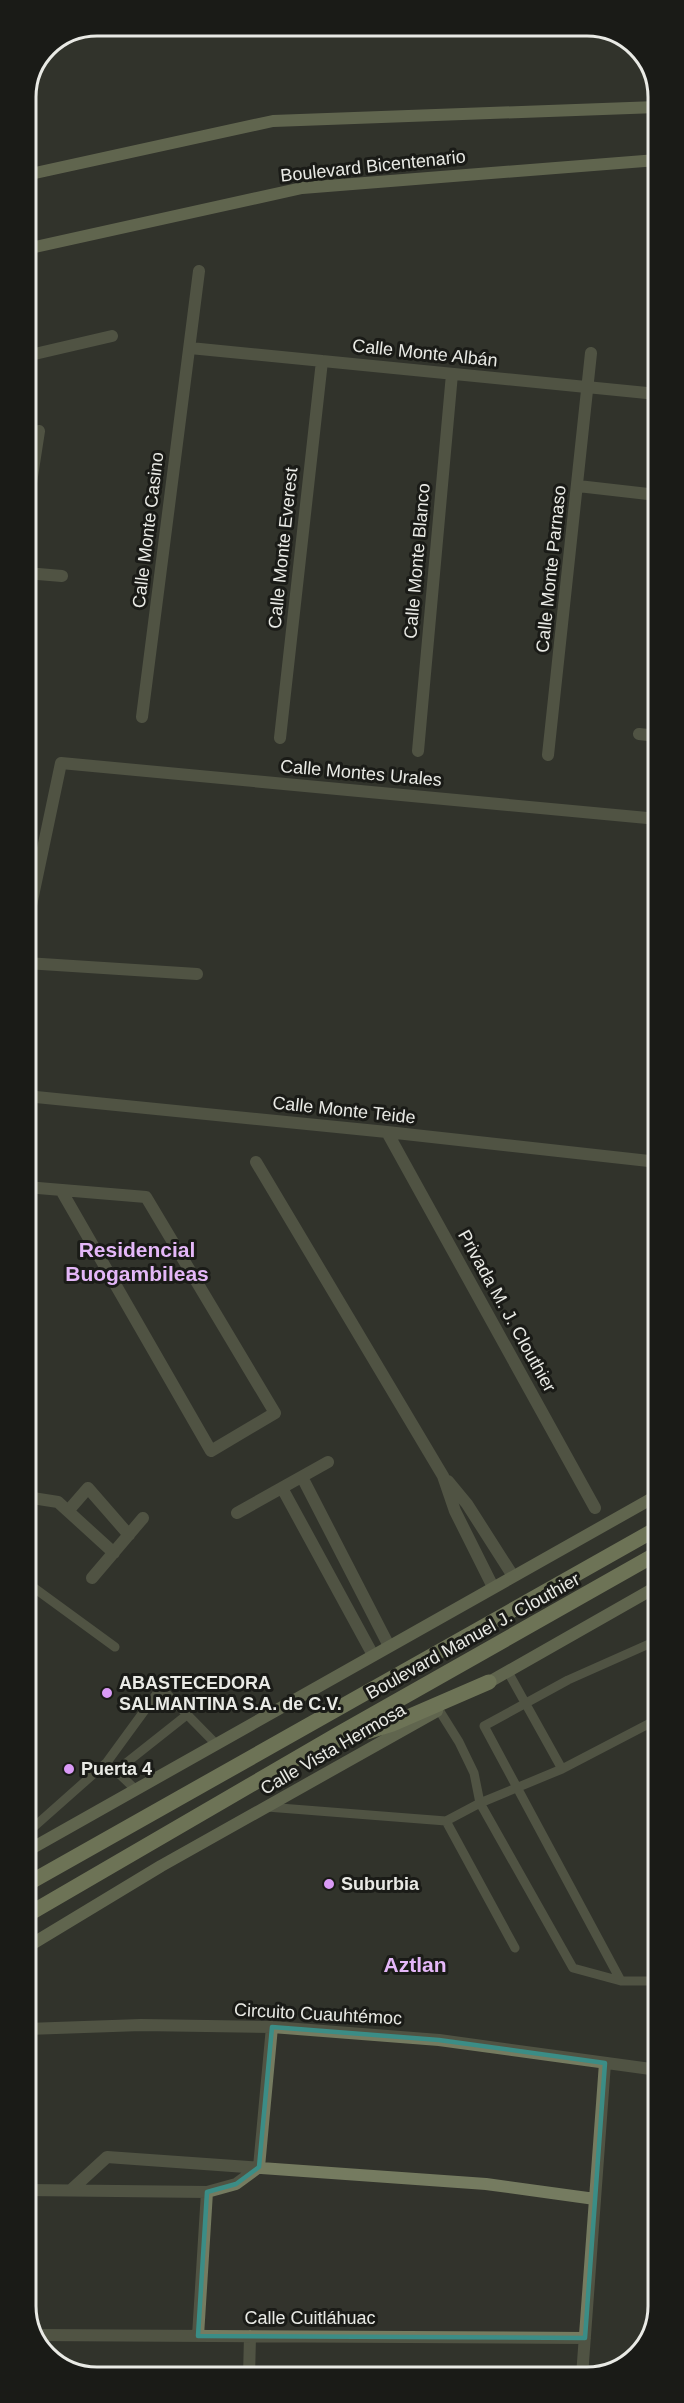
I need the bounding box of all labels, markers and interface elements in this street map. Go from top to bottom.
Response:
street label: Boulevard Bicentenario [279,146,467,186]
street label: Calle Monte Albán [351,335,499,371]
street label: Calle Monte Casino [129,451,167,609]
street label: Calle Monte Everest [265,466,301,630]
street label: Calle Monte Blanco [400,482,434,640]
street label: Calle Monte Parnaso [532,484,570,654]
street label: Calle Montes Urales [279,756,443,790]
street label: Calle Monte Teide [271,1093,417,1127]
street label: Privada M. J. Clouthier [454,1227,560,1395]
district label: Residencial Buogambileas [65,1238,209,1285]
street label: Boulevard Manuel J. Clouthier [363,1569,583,1703]
place label: ABASTECEDORA SALMANTINA S.A. de C.V. [119,1673,342,1714]
marker: ABASTECEDORA SALMANTINA S.A. de C.V. [100,1686,114,1700]
street label: Calle Vista Hermosa [257,1699,410,1799]
place label: Puerta 4 [81,1759,152,1779]
marker: Puerta 4 [62,1762,76,1776]
place label: Suburbia [341,1874,420,1894]
marker: Suburbia [322,1877,336,1891]
district label: Aztlan [384,1953,447,1976]
street label: Circuito Cuauhtémoc [234,2000,402,2028]
street label: Calle Cuitláhuac [244,2308,376,2328]

